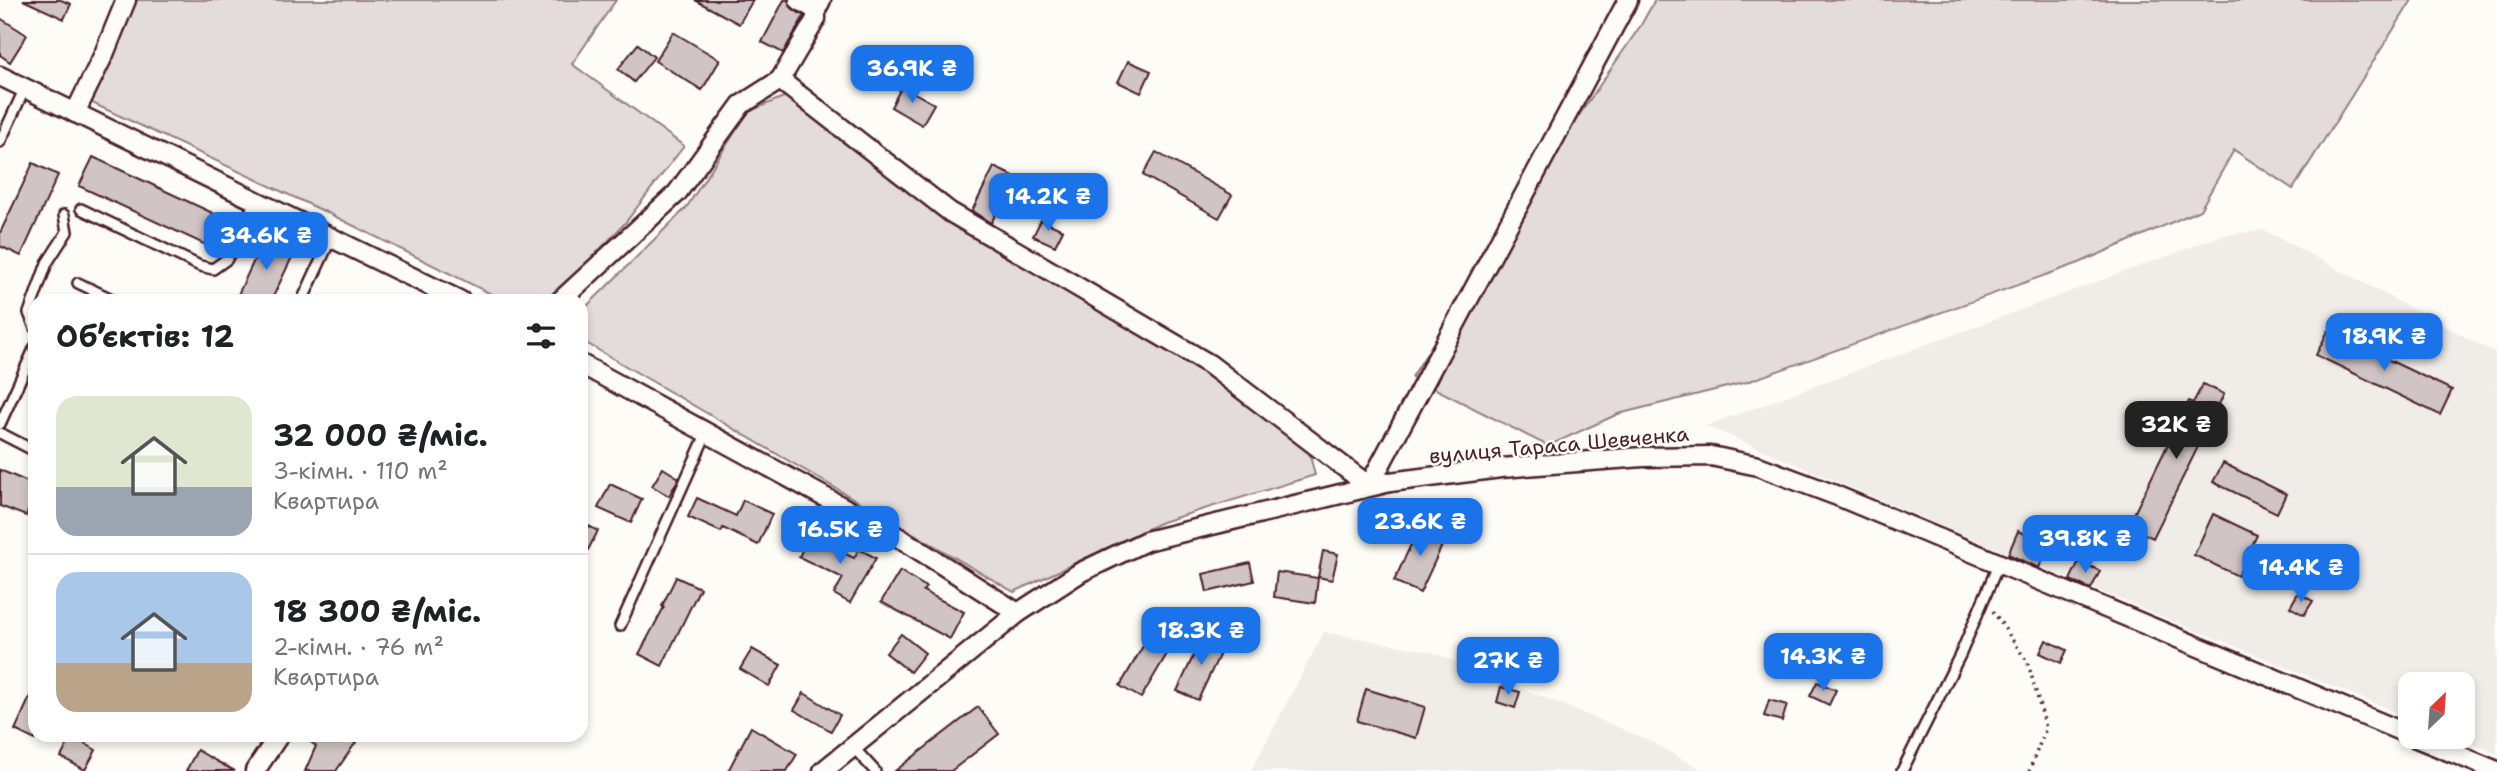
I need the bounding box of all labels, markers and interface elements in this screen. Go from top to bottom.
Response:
pin: 36.9K ₴ [847,46,977,105]
text: 36.9K ₴ [867,53,957,83]
pin: 14.2K ₴ [983,174,1113,233]
text: 14.2K ₴ [1005,181,1091,211]
pin: 34.6K ₴ [201,212,331,272]
text: 34.6K ₴ [220,220,312,250]
pin: 18.9K ₴ [2319,314,2449,373]
text: Об’єктів: 12 [56,316,234,357]
icon: filters [522,317,560,355]
text: 18.9K ₴ [2342,321,2426,351]
pin: 32K ₴ [2127,402,2225,461]
text: 32K ₴ [2141,409,2211,439]
text: 32 000 ₴/міс. [273,415,488,456]
street label: вулиця Тараса Шевченка [1428,420,1690,470]
icon: home [112,424,196,508]
text: 3-кімн. · 110 m² [273,456,448,486]
text: Квартира [273,486,379,516]
pin: 23.6K ₴ [1355,498,1485,558]
pin: 16.5K ₴ [775,506,905,566]
text: 23.6K ₴ [1374,506,1466,536]
text: 16.5K ₴ [797,514,883,544]
pin: 39.8K ₴ [2020,516,2150,575]
text: 39.8K ₴ [2039,523,2131,553]
pin: 14.4K ₴ [2236,544,2366,604]
text: 14.4K ₴ [2258,552,2344,582]
text: 18 300 ₴/міс. [273,591,481,632]
icon: home [112,600,196,684]
pin: 18.3K ₴ [1136,608,1266,667]
text: 18.3K ₴ [1157,615,1245,645]
text: 2-кімн. · 76 m² [273,632,444,662]
pin: 14.3K ₴ [1758,634,1888,693]
pin: 27K ₴ [1459,638,1557,697]
text: 14.3K ₴ [1780,641,1866,671]
text: 27K ₴ [1473,645,1543,675]
text: Квартира [273,662,379,692]
north arrow [2398,672,2474,749]
map controls [2398,672,2475,749]

